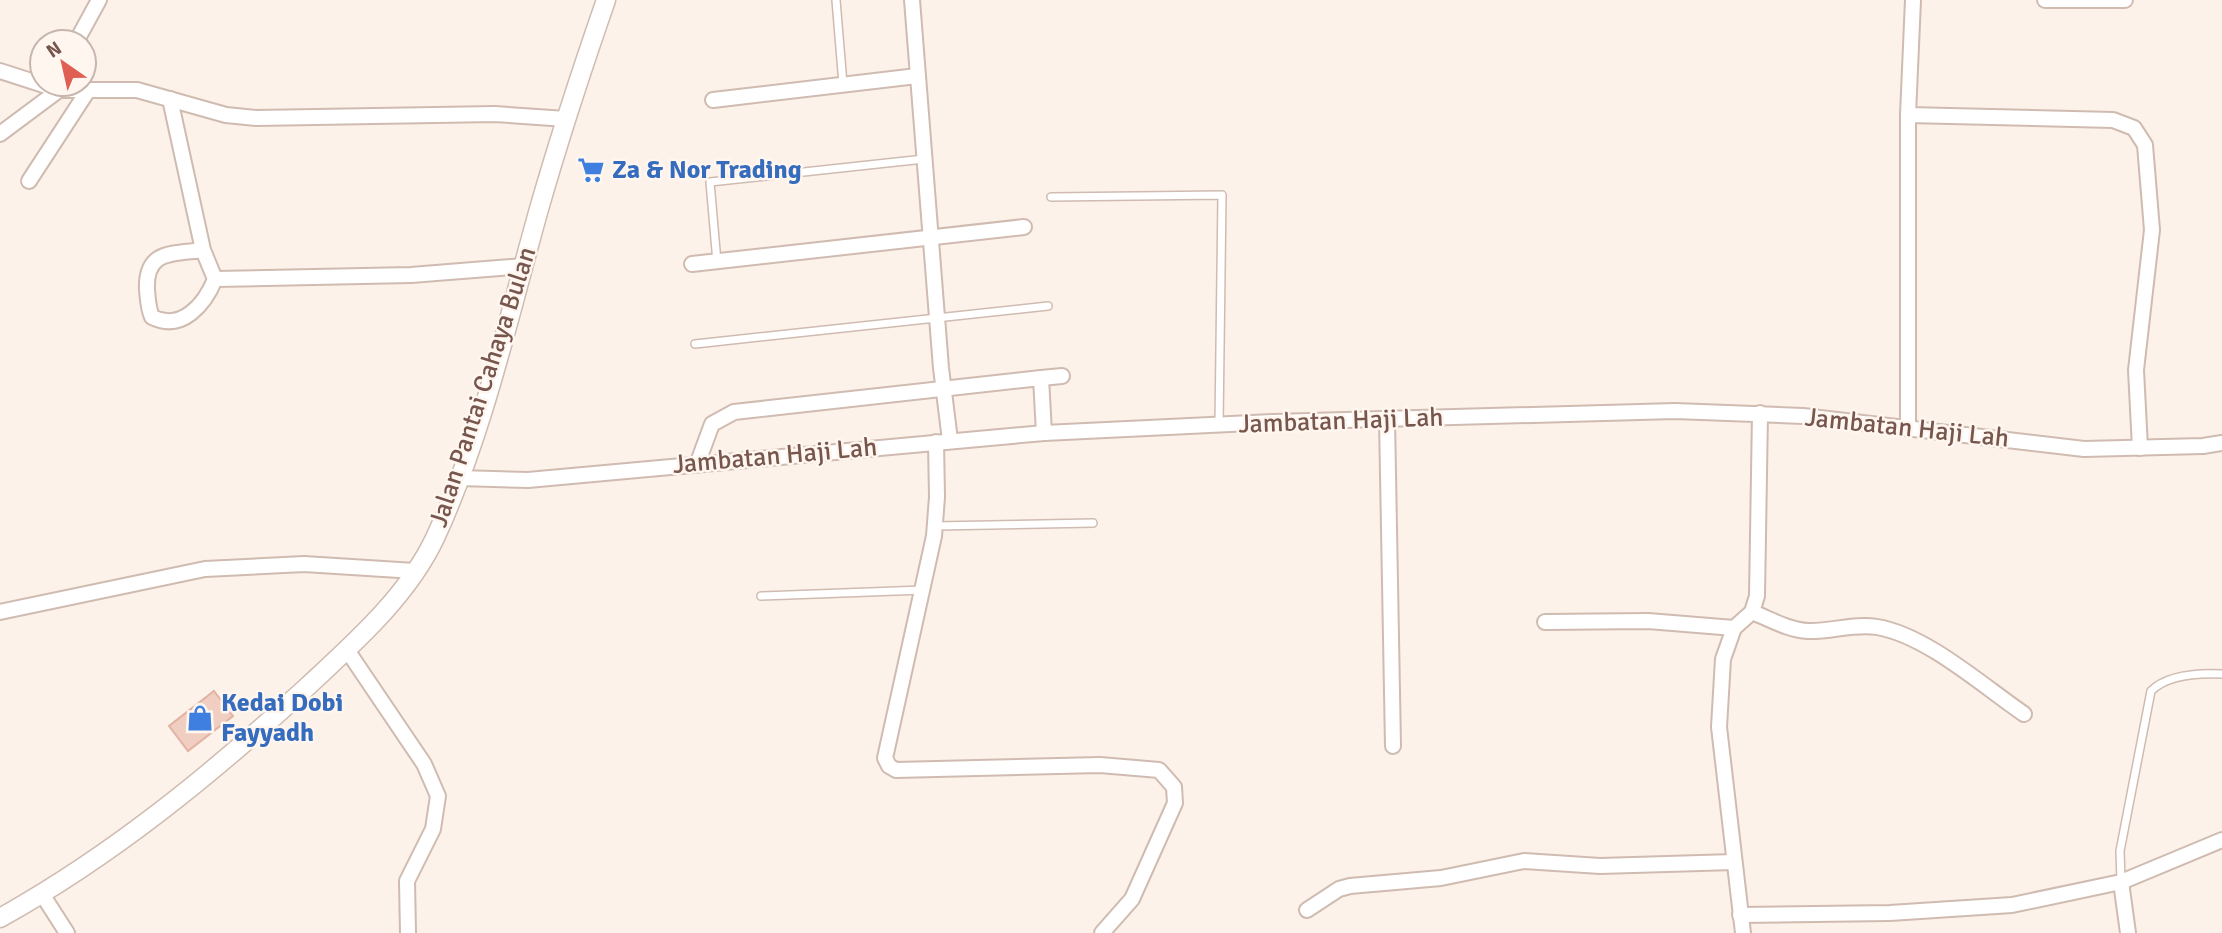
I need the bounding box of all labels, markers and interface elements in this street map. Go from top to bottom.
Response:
north arrow [28,28,98,98]
text: N [42,36,66,63]
place label: Za & Nor Trading [612,154,802,186]
supermarket icon: Za & Nor Trading [576,155,606,185]
street label: Jalan Pantai Cahaya Bulan [423,243,543,531]
street label: Jambatan Haji Lah [1238,401,1444,441]
street label: Jambatan Haji Lah [1803,401,2011,455]
street label: Jambatan Haji Lah [671,431,879,481]
place label: Kedai Dobi Fayyadh [221,687,343,749]
shop icon: Kedai Dobi Fayyadh [185,703,215,733]

